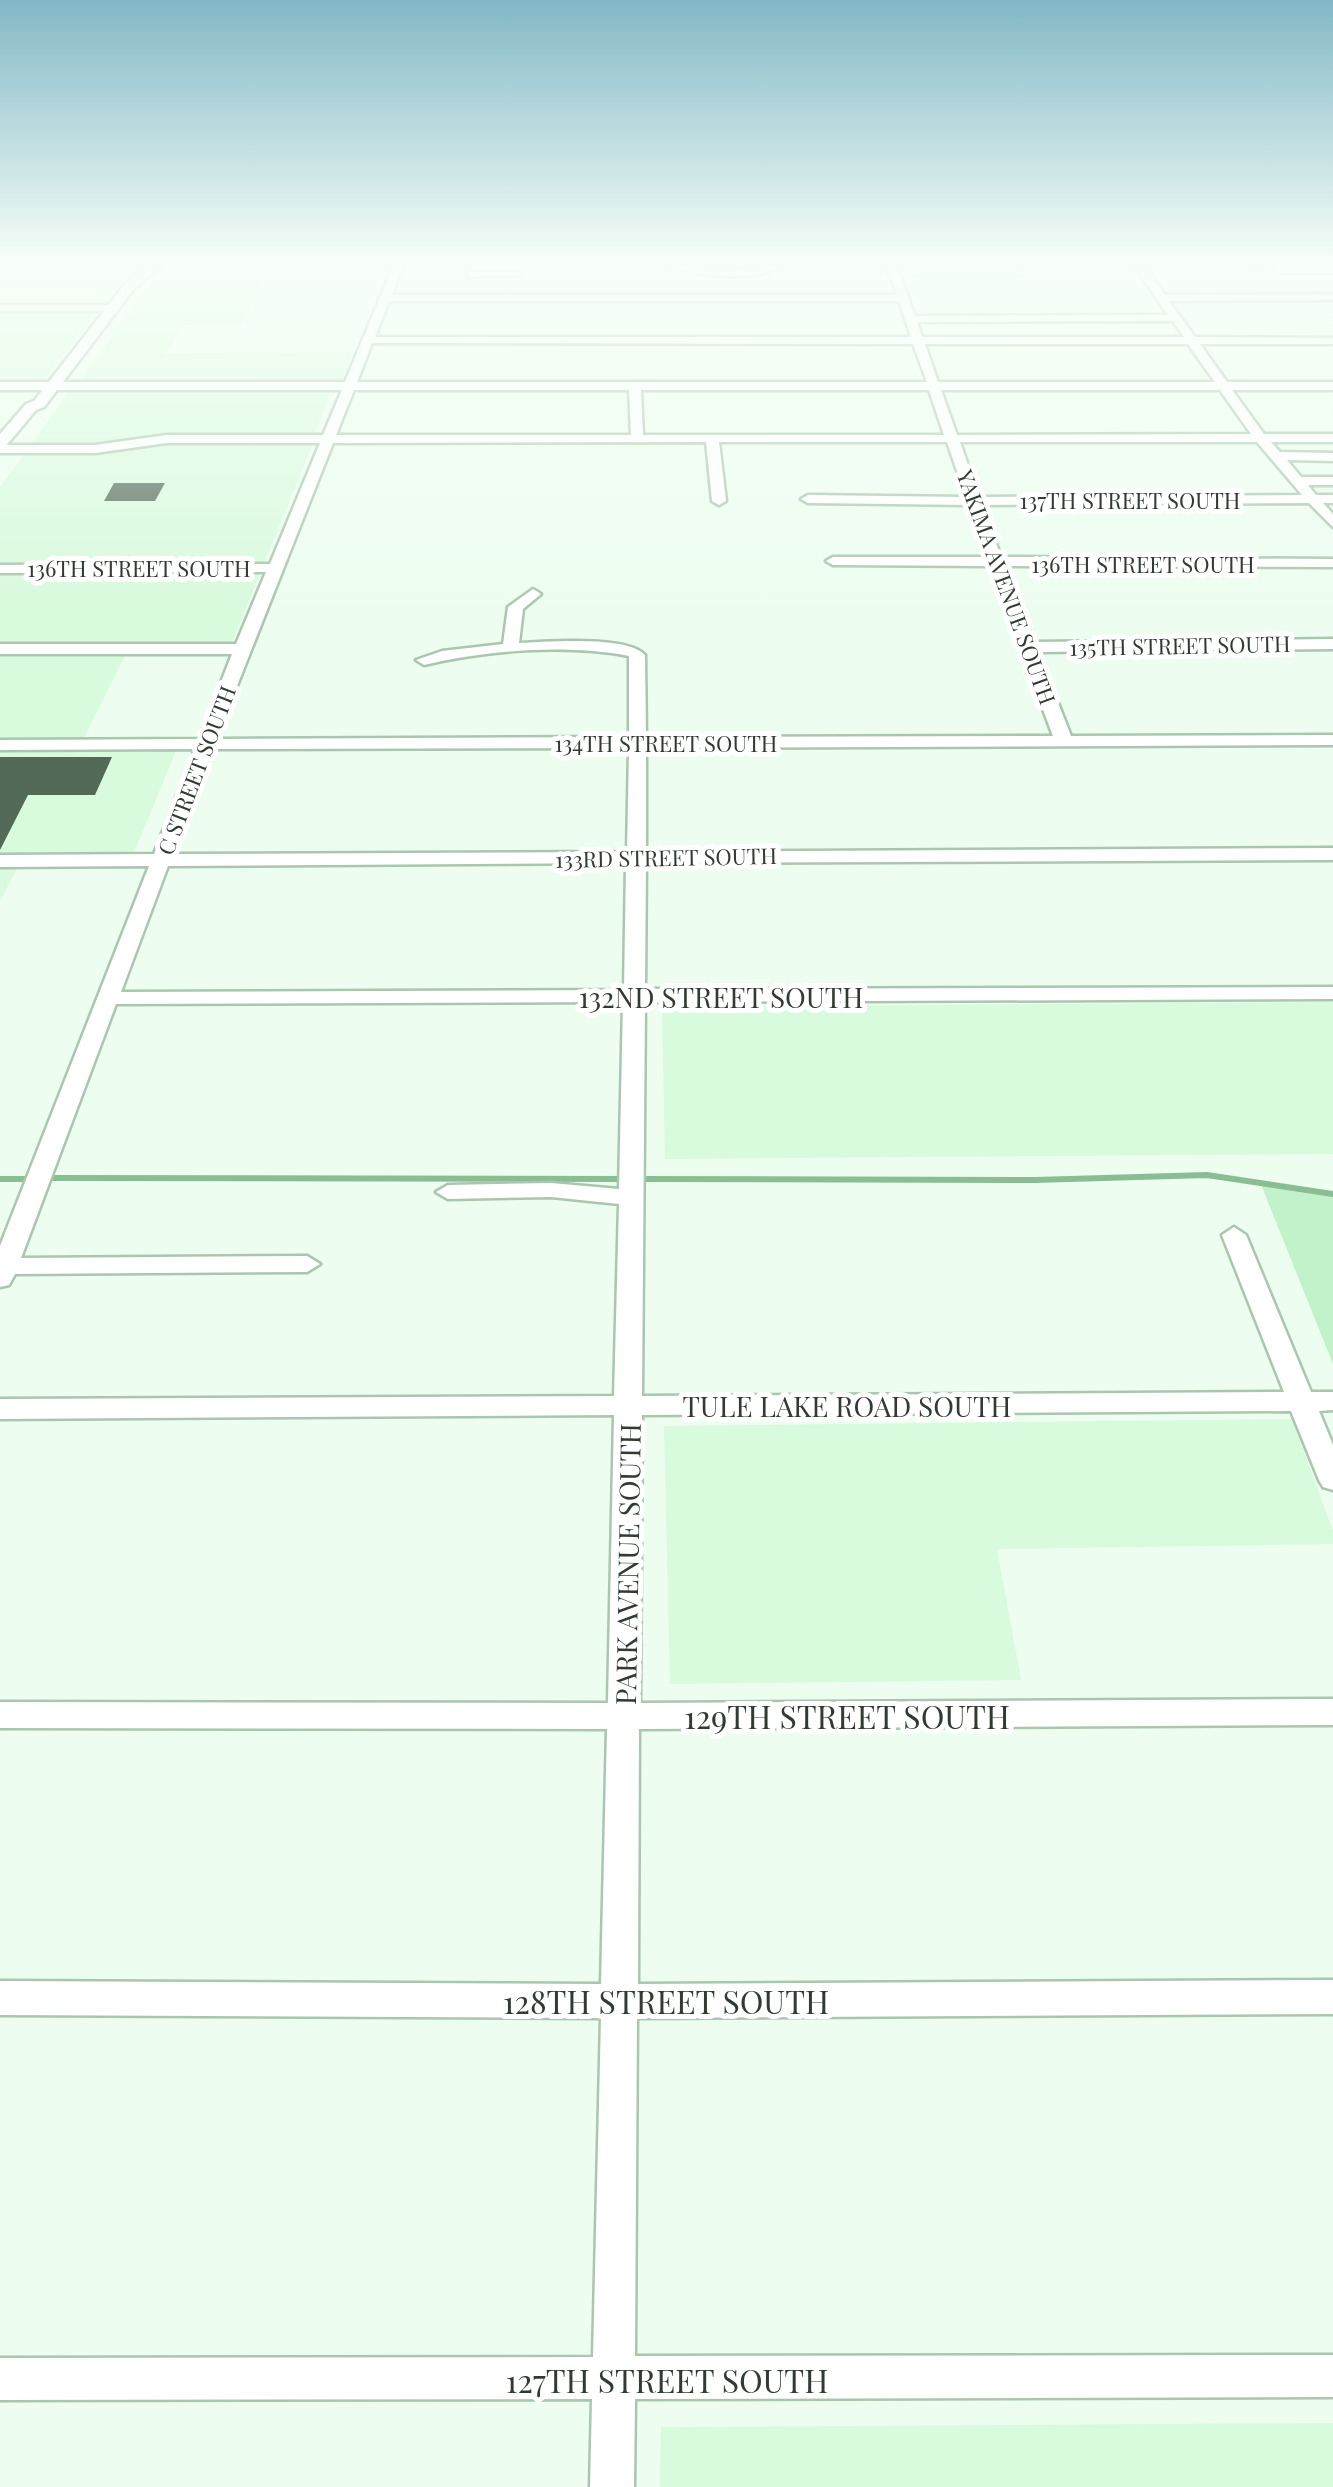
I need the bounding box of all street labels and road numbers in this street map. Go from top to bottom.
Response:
street label: YAKIMA AVENUE SOUTH [950,465,1063,709]
street label: 137TH STREET SOUTH [1020,485,1241,515]
street label: 136TH STREET SOUTH [1031,549,1255,579]
street label: 136TH STREET SOUTH [27,553,251,583]
street label: 135TH STREET SOUTH [1069,628,1291,662]
street label: C STREET SOUTH [150,681,242,859]
street label: 134TH STREET SOUTH [555,728,777,758]
street label: 133RD STREET SOUTH [555,840,777,874]
street label: 132ND STREET SOUTH [579,978,863,1015]
street label: TULE LAKE ROAD SOUTH [682,1387,1012,1424]
street label: PARK AVENUE SOUTH [606,1423,648,1705]
street label: 129TH STREET SOUTH [684,1694,1010,1737]
street label: 128TH STREET SOUTH [503,1979,829,2022]
street label: 127TH STREET SOUTH [506,2358,828,2401]

